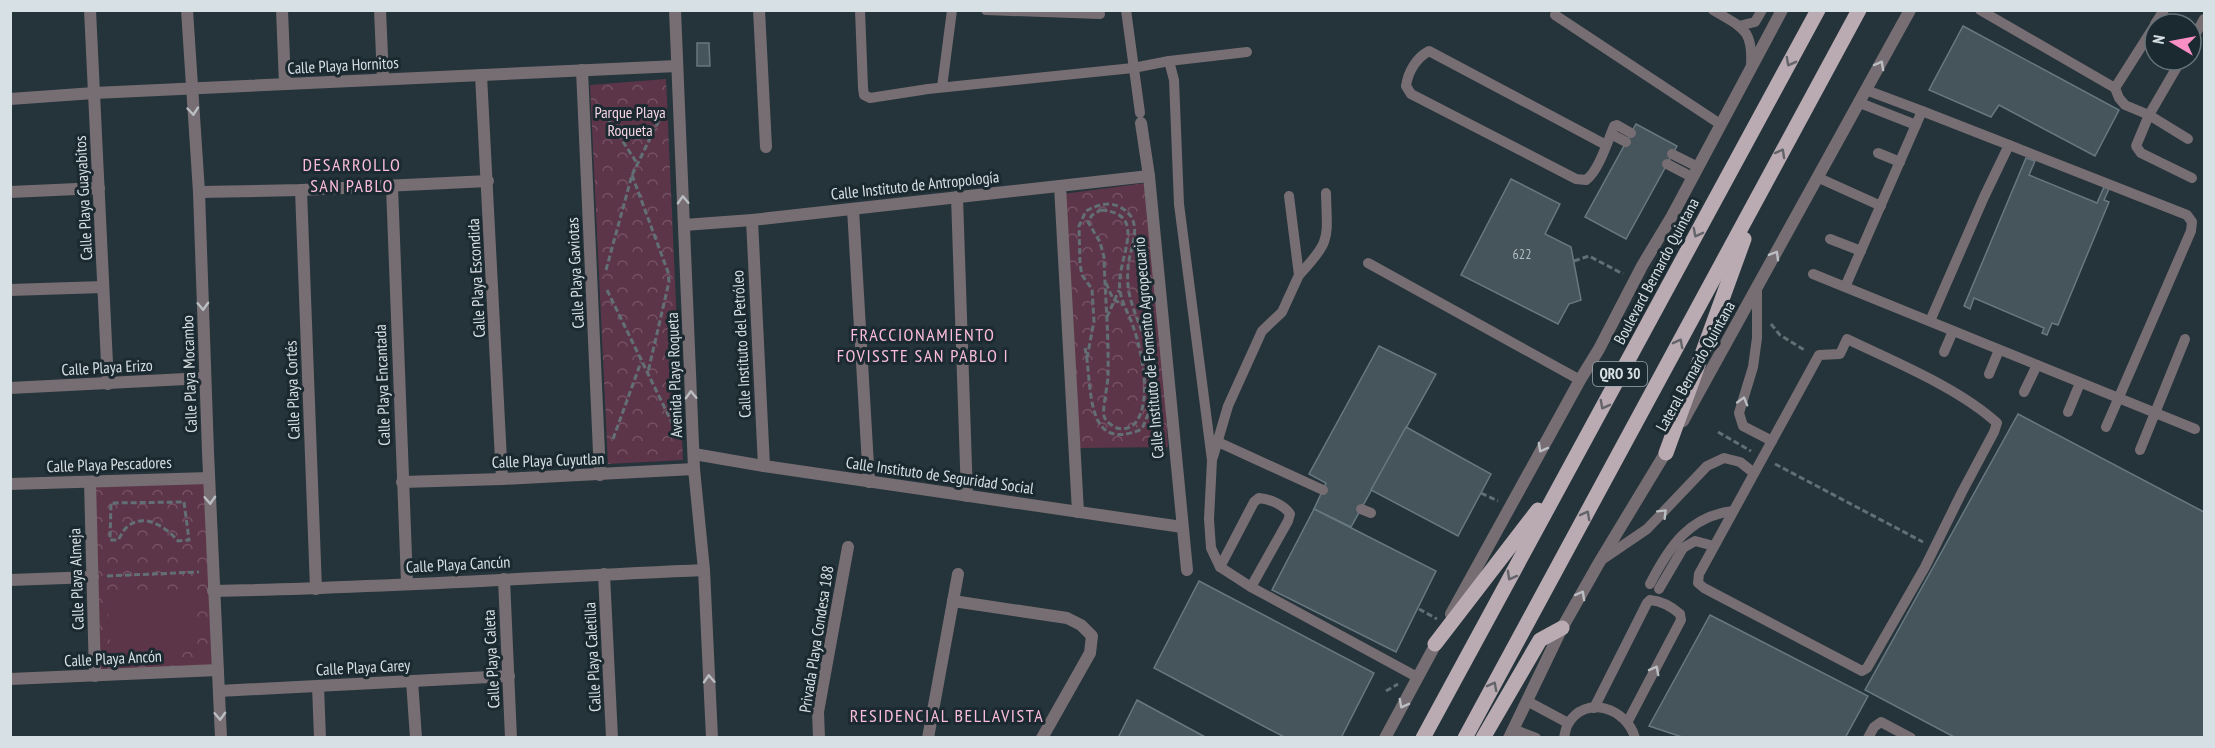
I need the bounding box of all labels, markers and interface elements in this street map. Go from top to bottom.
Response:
north arrow [2143,12,2203,72]
text: N [2148,33,2169,45]
street label: Calle Playa Hornitos [287,52,399,78]
one-way arrow [1786,56,1797,66]
one-way arrow [1873,61,1884,72]
park label: Parque Playa Roqueta [594,102,666,140]
one-way arrow [186,106,199,115]
street label: Calle Playa Guayabitos [70,135,96,261]
one-way arrow [1774,149,1785,159]
district label: DESARROLLO SAN PABLO [303,153,401,197]
street label: Calle Instituto de Antropología [830,166,1000,204]
street label: Boulevard Bernardo Quintana [1609,194,1703,348]
one-way arrow [676,196,689,205]
street label: Calle Playa Gaviotas [562,217,588,329]
street label: Calle Playa Escondida [463,218,489,338]
one-way arrow [1693,227,1704,238]
street label: Calle Instituto de Fomento Agropecuario [1128,236,1168,460]
house number: 622 [1513,245,1531,263]
one-way arrow [1768,250,1780,261]
street label: Calle Instituto del Petróleo [727,270,755,418]
street label: Lateral Bernardo Quintana [1651,297,1739,435]
one-way arrow [197,301,209,310]
street label: Avenida Playa Roqueta [662,312,686,438]
street label: Calle Playa Mocambo [177,315,201,433]
district label: FRACCIONAMIENTO FOVISSTE SAN PABLO I [837,323,1009,367]
street label: Calle Playa Encantada [370,324,394,446]
one-way arrow [1672,339,1683,349]
street label: Calle Playa Cortés [280,340,304,440]
street label: Calle Playa Erizo [61,355,153,379]
road number: QRO 30 [1593,362,1647,386]
one-way arrow [685,391,698,400]
one-way arrow [1736,396,1748,407]
one-way arrow [1600,398,1611,409]
one-way arrow [1538,442,1549,453]
street label: Calle Playa Cuyutlan [491,448,605,472]
street label: Calle Playa Pescadores [46,452,172,476]
street label: Calle Instituto de Seguridad Social [845,452,1036,498]
one-way arrow [204,496,217,505]
one-way arrow [1656,509,1667,520]
one-way arrow [1579,510,1590,521]
street label: Calle Playa Almeja [64,528,88,630]
street label: Calle Playa Cancún [405,551,511,577]
street label: Privada Playa Condesa 188 [795,564,837,714]
one-way arrow [1507,570,1518,580]
one-way arrow [1574,590,1585,601]
street label: Calle Playa Caletilla [579,602,605,712]
street label: Calle Playa Caleta [478,609,504,709]
street label: Calle Playa Ancón [64,645,162,671]
street label: Calle Playa Carey [315,655,411,679]
one-way arrow [1648,665,1659,676]
one-way arrow [703,675,716,684]
one-way arrow [1486,682,1497,692]
one-way arrow [1398,698,1410,709]
district label: RESIDENCIAL BELLAVISTA [850,704,1044,727]
one-way arrow [214,712,227,721]

